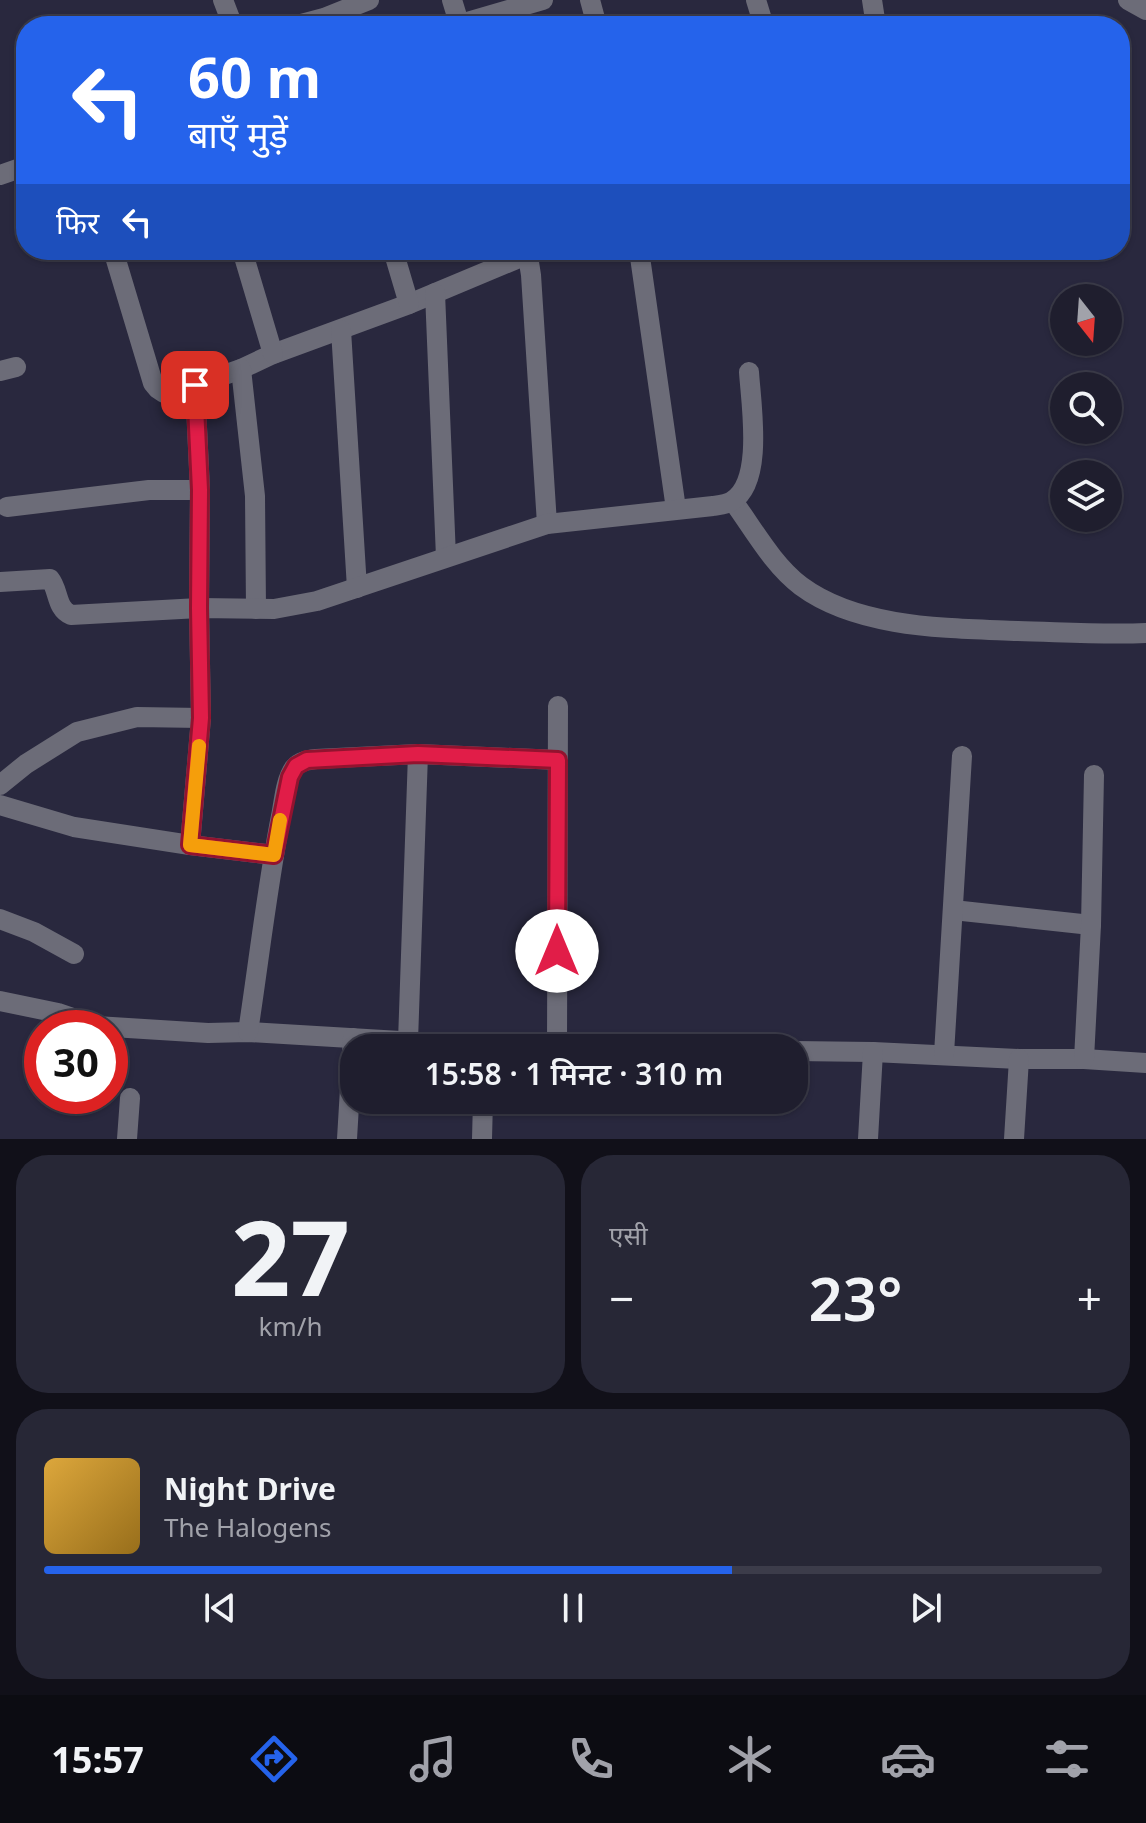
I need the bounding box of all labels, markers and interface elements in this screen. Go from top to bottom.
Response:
text: 60 m [188,38,321,114]
icon: left [56,48,160,152]
text: बाएँ मुड़ें [188,110,288,159]
icon: left [115,200,159,244]
text: फिर [56,202,99,243]
north arrow [1050,284,1122,356]
map controls [1050,284,1122,532]
pin [161,351,229,419]
icon: arrive [173,363,217,407]
button: search [1050,372,1122,444]
button: layers [1050,460,1122,532]
position arrow [515,909,599,993]
speed limit sign: 30 [24,1010,128,1114]
text: 15:58 · 1 मिनट · 310 m [425,1053,723,1094]
text: 27 [231,1185,350,1326]
text: एसी [609,1217,648,1253]
text: 23° [808,1257,903,1339]
text: − [609,1268,634,1328]
text: + [1077,1268,1102,1328]
text: km/h [259,1308,322,1344]
text: Night Drive [164,1468,336,1509]
text: The Halogens [164,1509,331,1545]
icon: previous [198,1586,242,1630]
icon: pause [551,1586,595,1630]
icon: next [904,1586,948,1630]
icon: directions [246,1731,302,1787]
icon: music [405,1731,461,1787]
icon: phone [563,1731,619,1787]
icon: climate [722,1731,778,1787]
icon: car [880,1731,936,1787]
icon: filters [1039,1731,1095,1787]
text: 15:57 [51,1735,144,1784]

